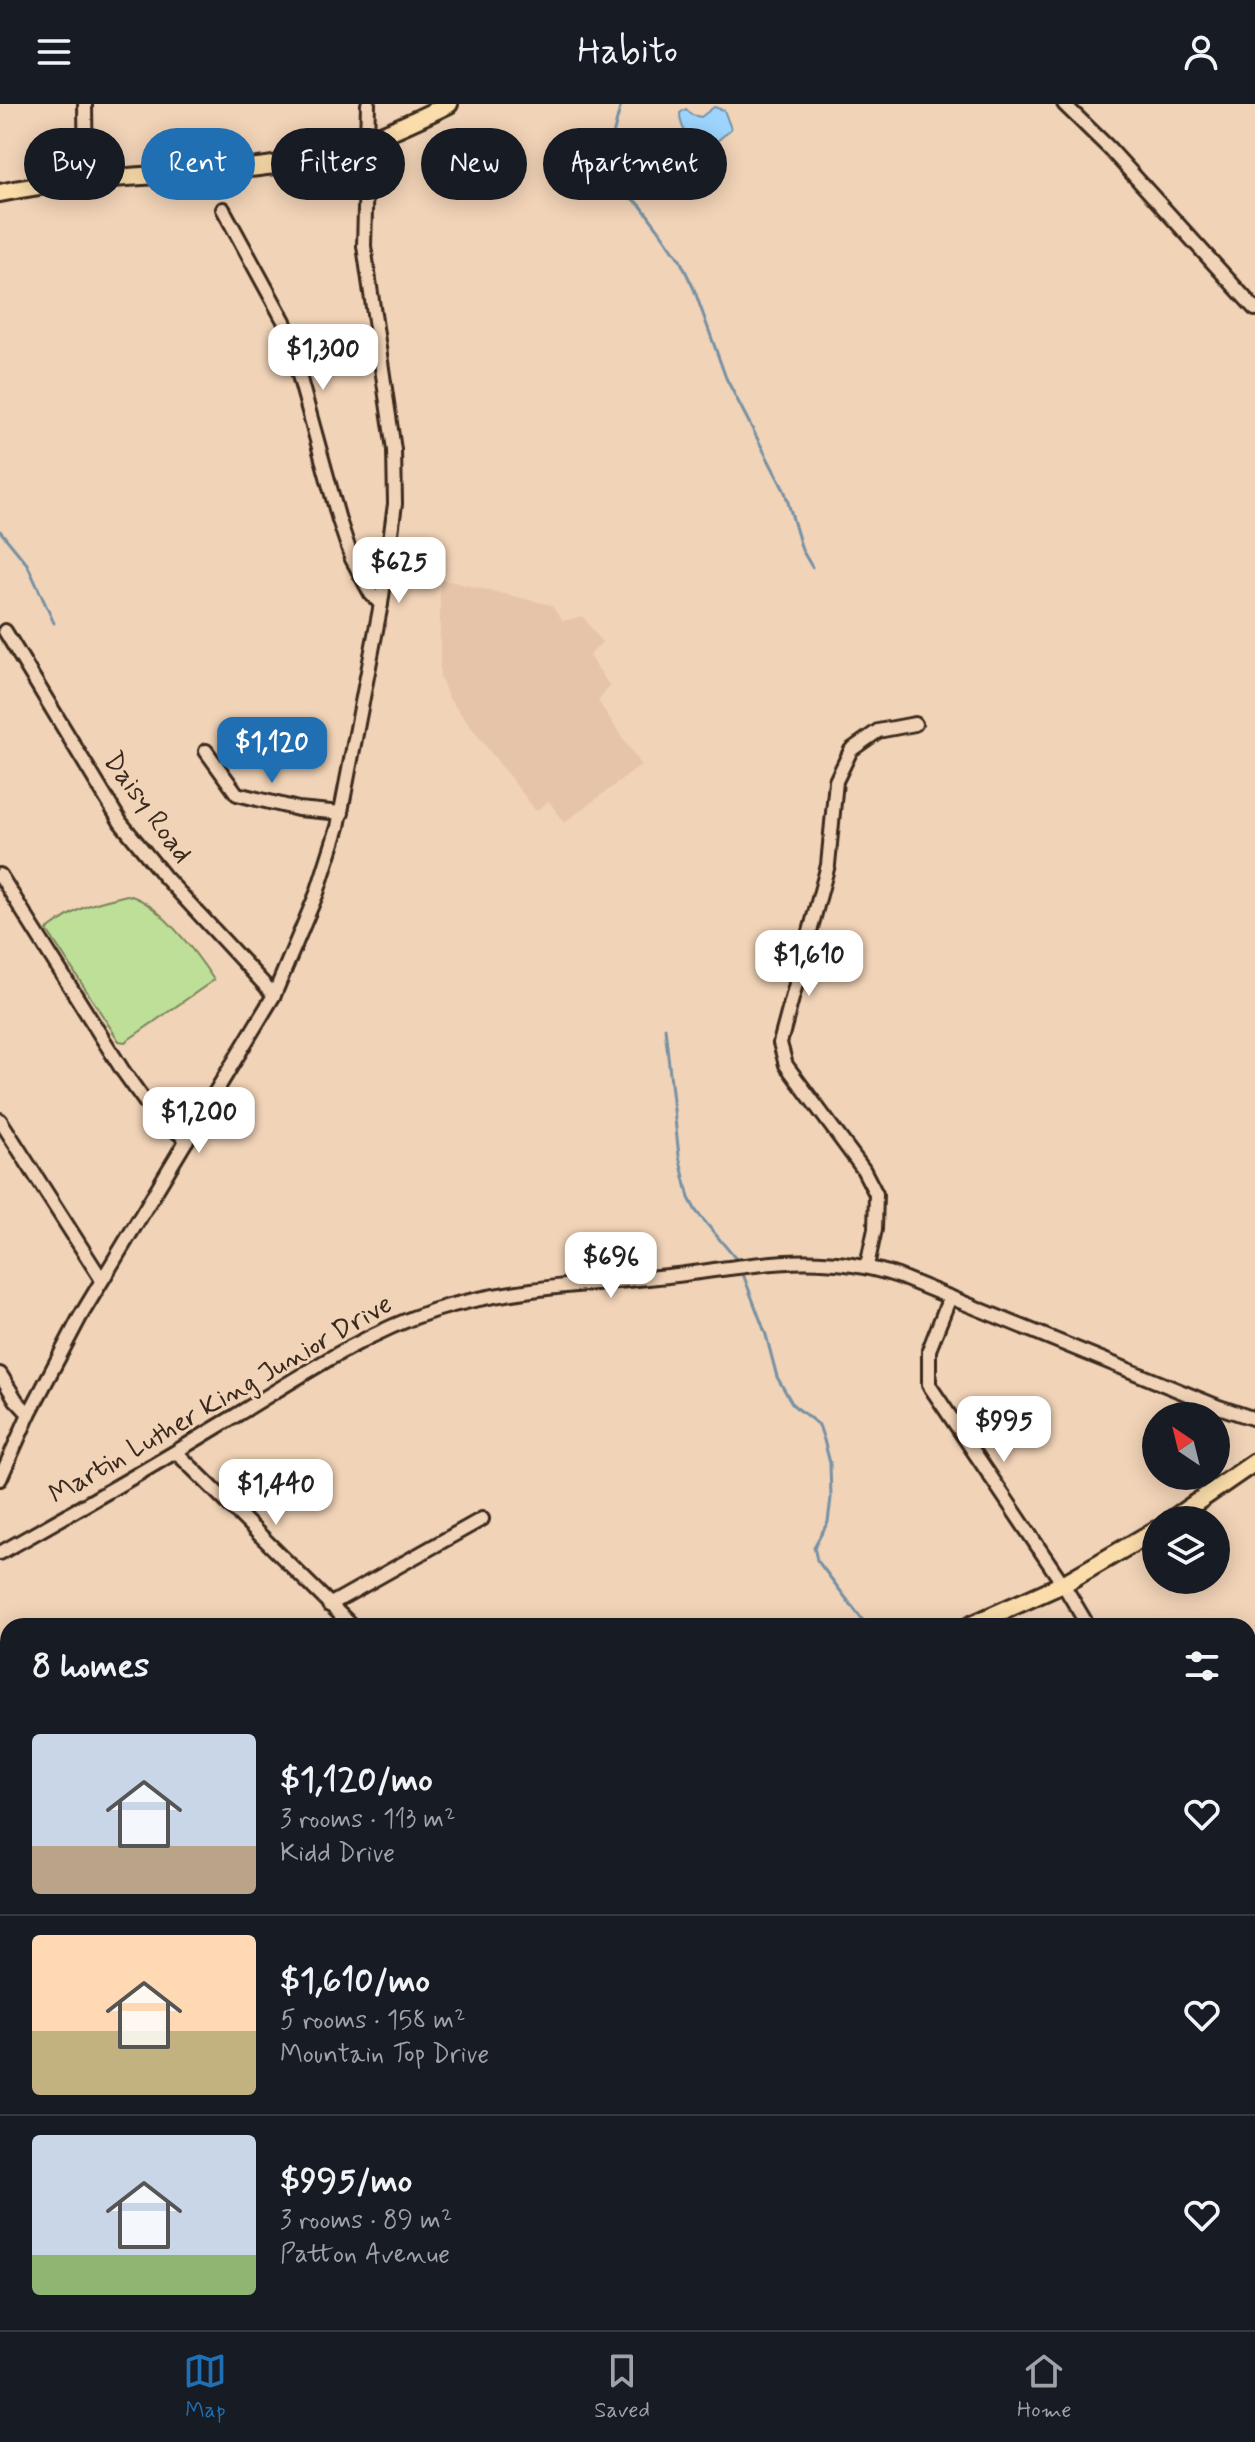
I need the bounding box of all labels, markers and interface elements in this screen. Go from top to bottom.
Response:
text: Habito [577,29,678,76]
icon: menu [32,30,76,74]
icon: person [1179,30,1223,74]
chip: Buy [24,128,125,200]
chip: Rent [141,128,255,200]
chip: Filters [271,128,405,200]
chip: New [421,128,527,200]
chip: Apartment [543,128,727,200]
pin: $1,300 [258,324,388,392]
text: $1,300 [286,333,360,367]
pin: $625 [352,537,446,605]
text: $625 [371,546,427,580]
pin: $1,120 [207,717,337,785]
text: $1,120 [235,726,309,760]
street label: Daisy Road [94,745,200,871]
pin: $1,610 [744,930,874,998]
text: $1,610 [773,939,845,973]
pin: $1,200 [134,1087,264,1155]
text: $1,200 [161,1096,237,1130]
pin: $696 [564,1232,658,1300]
text: $696 [583,1241,639,1275]
street label: Martin Luther King Junior Drive [43,1286,399,1514]
pin: $995 [957,1396,1051,1464]
north arrow [1142,1402,1230,1490]
map controls [1142,1402,1230,1594]
text: $995 [975,1405,1033,1439]
pin: $1,440 [211,1459,341,1527]
text: $1,440 [237,1468,315,1502]
button: layers [1142,1506,1230,1594]
text: 8 homes [32,1644,149,1689]
icon: filters [1180,1644,1224,1688]
text: $1,120/mo [280,1758,433,1803]
icon: home [96,1766,192,1862]
icon: heart [1180,1792,1224,1836]
text: 3 rooms · 113 m² [280,1803,456,1837]
text: Kidd Drive [280,1837,395,1871]
text: $1,610/mo [280,1959,430,2004]
icon: home [96,1967,192,2063]
icon: heart [1180,1993,1224,2037]
text: 5 rooms · 158 m² [280,2004,466,2038]
text: Mountain Top Drive [280,2038,489,2072]
text: $995/mo [280,2159,412,2204]
icon: home [96,2167,192,2263]
icon: heart [1180,2193,1224,2237]
text: 3 rooms · 89 m² [280,2204,452,2238]
text: Patton Avenue [280,2238,450,2272]
tab: Map [183,2349,227,2425]
tab: Saved [594,2349,650,2425]
tab: Home [1017,2349,1072,2425]

